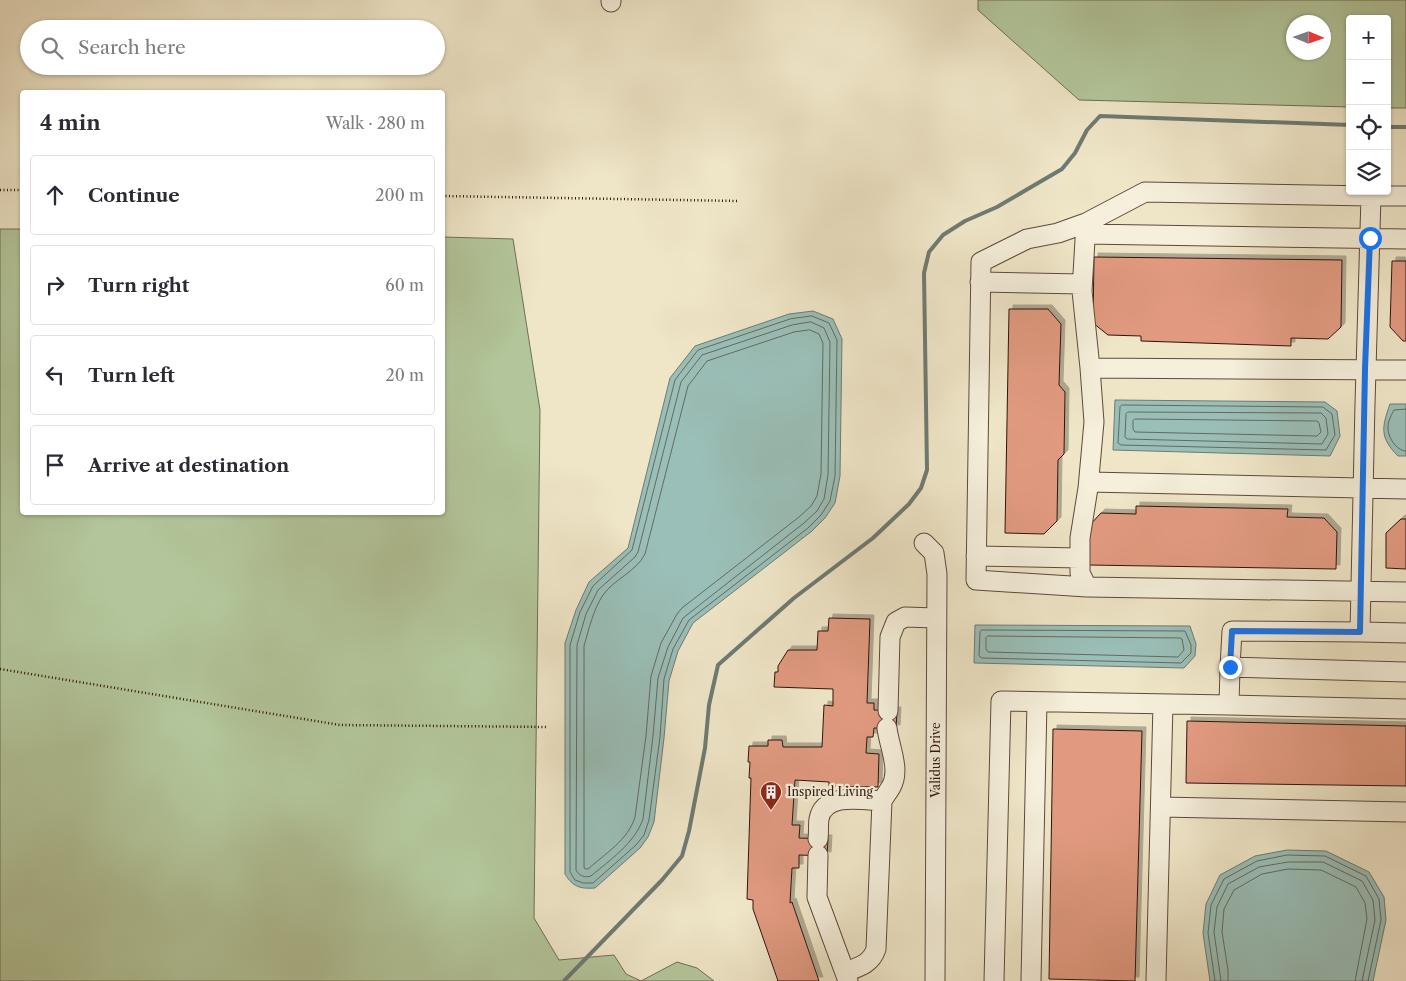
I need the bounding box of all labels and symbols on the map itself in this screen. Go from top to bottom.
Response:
north arrow [1286,15,1331,60]
route start [1359,227,1382,250]
route end [1219,656,1242,679]
street label: Validus Drive [928,722,943,799]
building icon: Inspired Living [759,780,783,811]
place label: Inspired Living [787,784,873,799]

